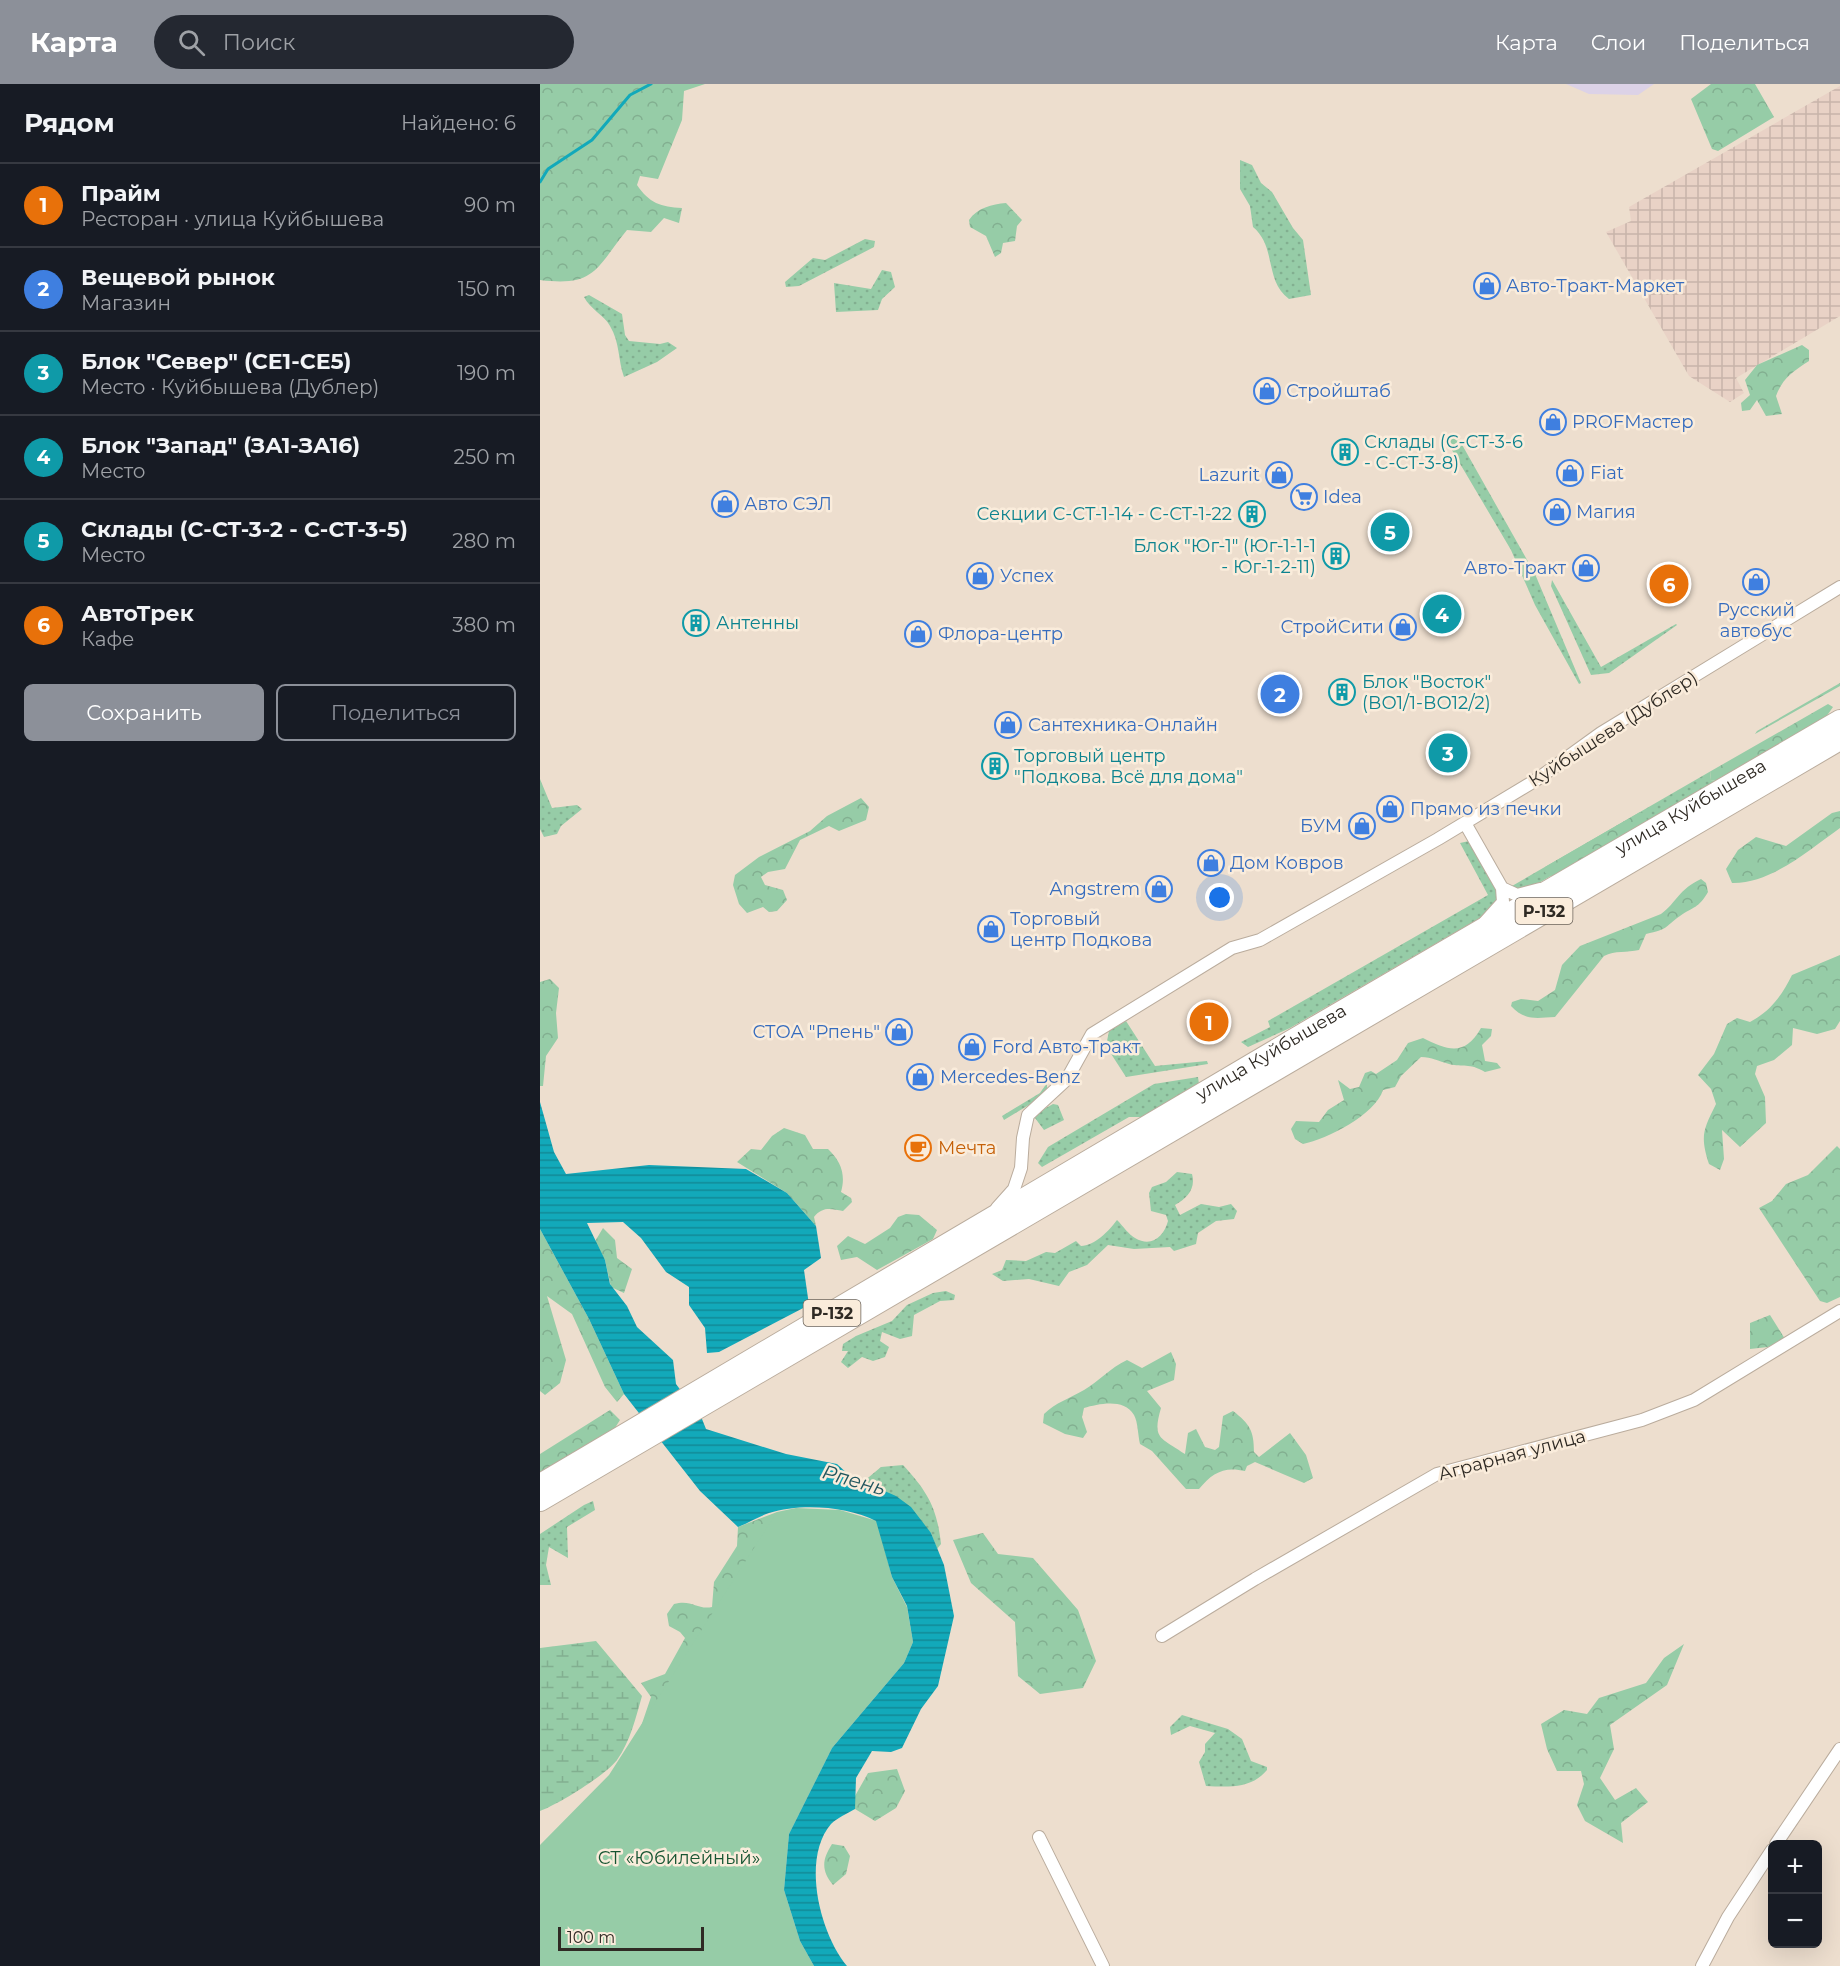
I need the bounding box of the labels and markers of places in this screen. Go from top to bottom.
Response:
shop icon: Авто-Тракт-Маркет [1472,271,1502,301]
place label: Авто-Тракт-Маркет [1506,275,1685,297]
shop icon: Стройштаб [1252,376,1282,406]
place label: Стройштаб [1286,380,1391,402]
shop icon: PROFМастер [1538,407,1568,437]
place label: PROFМастер [1572,411,1694,433]
place label: Склады (С-СТ-3-6 - С-СТ-3-8) [1364,431,1523,474]
building icon: Склады (С-СТ-3-6 - С-СТ-3-8) [1330,437,1360,467]
shop icon: Fiat [1555,458,1585,488]
shop icon: Lazurit [1264,460,1294,490]
place label: Fiat [1590,462,1624,484]
place label: Lazurit [1198,464,1260,486]
supermarket icon: Idea [1289,482,1319,512]
place label: Idea [1323,486,1362,508]
shop icon: Авто СЭЛ [710,489,740,519]
place label: Авто СЭЛ [744,493,832,515]
shop icon: Магия [1542,497,1572,527]
building icon: Секции С-СТ-1-14 - С-СТ-1-22 [1237,499,1267,529]
place label: Магия [1576,501,1636,523]
place label: Секции С-СТ-1-14 - С-СТ-1-22 [977,503,1232,525]
pin: 5 [1370,510,1410,554]
place label: Блок "Юг-1" (Юг-1-1-1 - Юг-1-2-11) [1133,535,1316,578]
building icon: Блок "Юг-1" (Юг-1-1-1 - Юг-1-2-11) [1321,541,1351,571]
shop icon: Авто-Тракт [1571,553,1601,583]
place label: Авто-Тракт [1464,557,1566,579]
shop icon: Успех [965,561,995,591]
pin: 6 [1650,562,1688,606]
place label: Успех [1000,565,1054,587]
shop icon: Русский автобус [1741,567,1771,597]
pin: 4 [1422,592,1462,636]
place label: Русский автобус [1717,599,1795,642]
building icon: Антенны [681,608,711,638]
place label: Антенны [716,612,799,634]
shop icon: СтройСити [1388,612,1418,642]
place label: СтройСити [1281,616,1384,638]
shop icon: Флора-центр [903,619,933,649]
place label: Флора-центр [938,623,1063,645]
place label: Блок "Восток" (ВО1/1-ВО12/2) [1362,671,1491,714]
pin: 2 [1260,672,1300,716]
building icon: Блок "Восток" (ВО1/1-ВО12/2) [1327,677,1357,707]
shop icon: Сантехника-Онлайн [993,710,1023,740]
place label: Сантехника-Онлайн [1028,714,1218,736]
pin: 3 [1428,730,1468,776]
place label: Торговый центр "Подкова. Всё для дома" [1014,745,1243,788]
building icon: Торговый центр "Подкова. Всё для дома" [980,751,1010,781]
shop icon: Прямо из печки [1375,794,1405,824]
place label: Прямо из печки [1410,798,1562,820]
shop icon: БУМ [1347,811,1377,841]
place label: БУМ [1300,815,1342,837]
shop icon: Дом Ковров [1196,848,1226,878]
place label: Дом Ковров [1230,852,1344,874]
shop icon: Angstrem [1144,874,1174,904]
place label: Angstrem [1050,878,1140,900]
place label: Торговый центр Подкова [1010,908,1152,951]
shop icon: Торговый центр Подкова [976,914,1006,944]
pin: 1 [1190,1000,1228,1044]
shop icon: СТОА "Рпень" [884,1017,914,1047]
place label: СТОА "Рпень" [752,1021,880,1043]
shop icon: Ford Авто-Тракт [957,1032,987,1062]
place label: Ford Авто-Тракт [992,1036,1141,1058]
shop icon: Mercedes-Benz [905,1062,935,1092]
place label: Mercedes-Benz [940,1066,1080,1088]
cafe icon: Мечта [903,1133,933,1163]
place label: Мечта [938,1137,996,1159]

